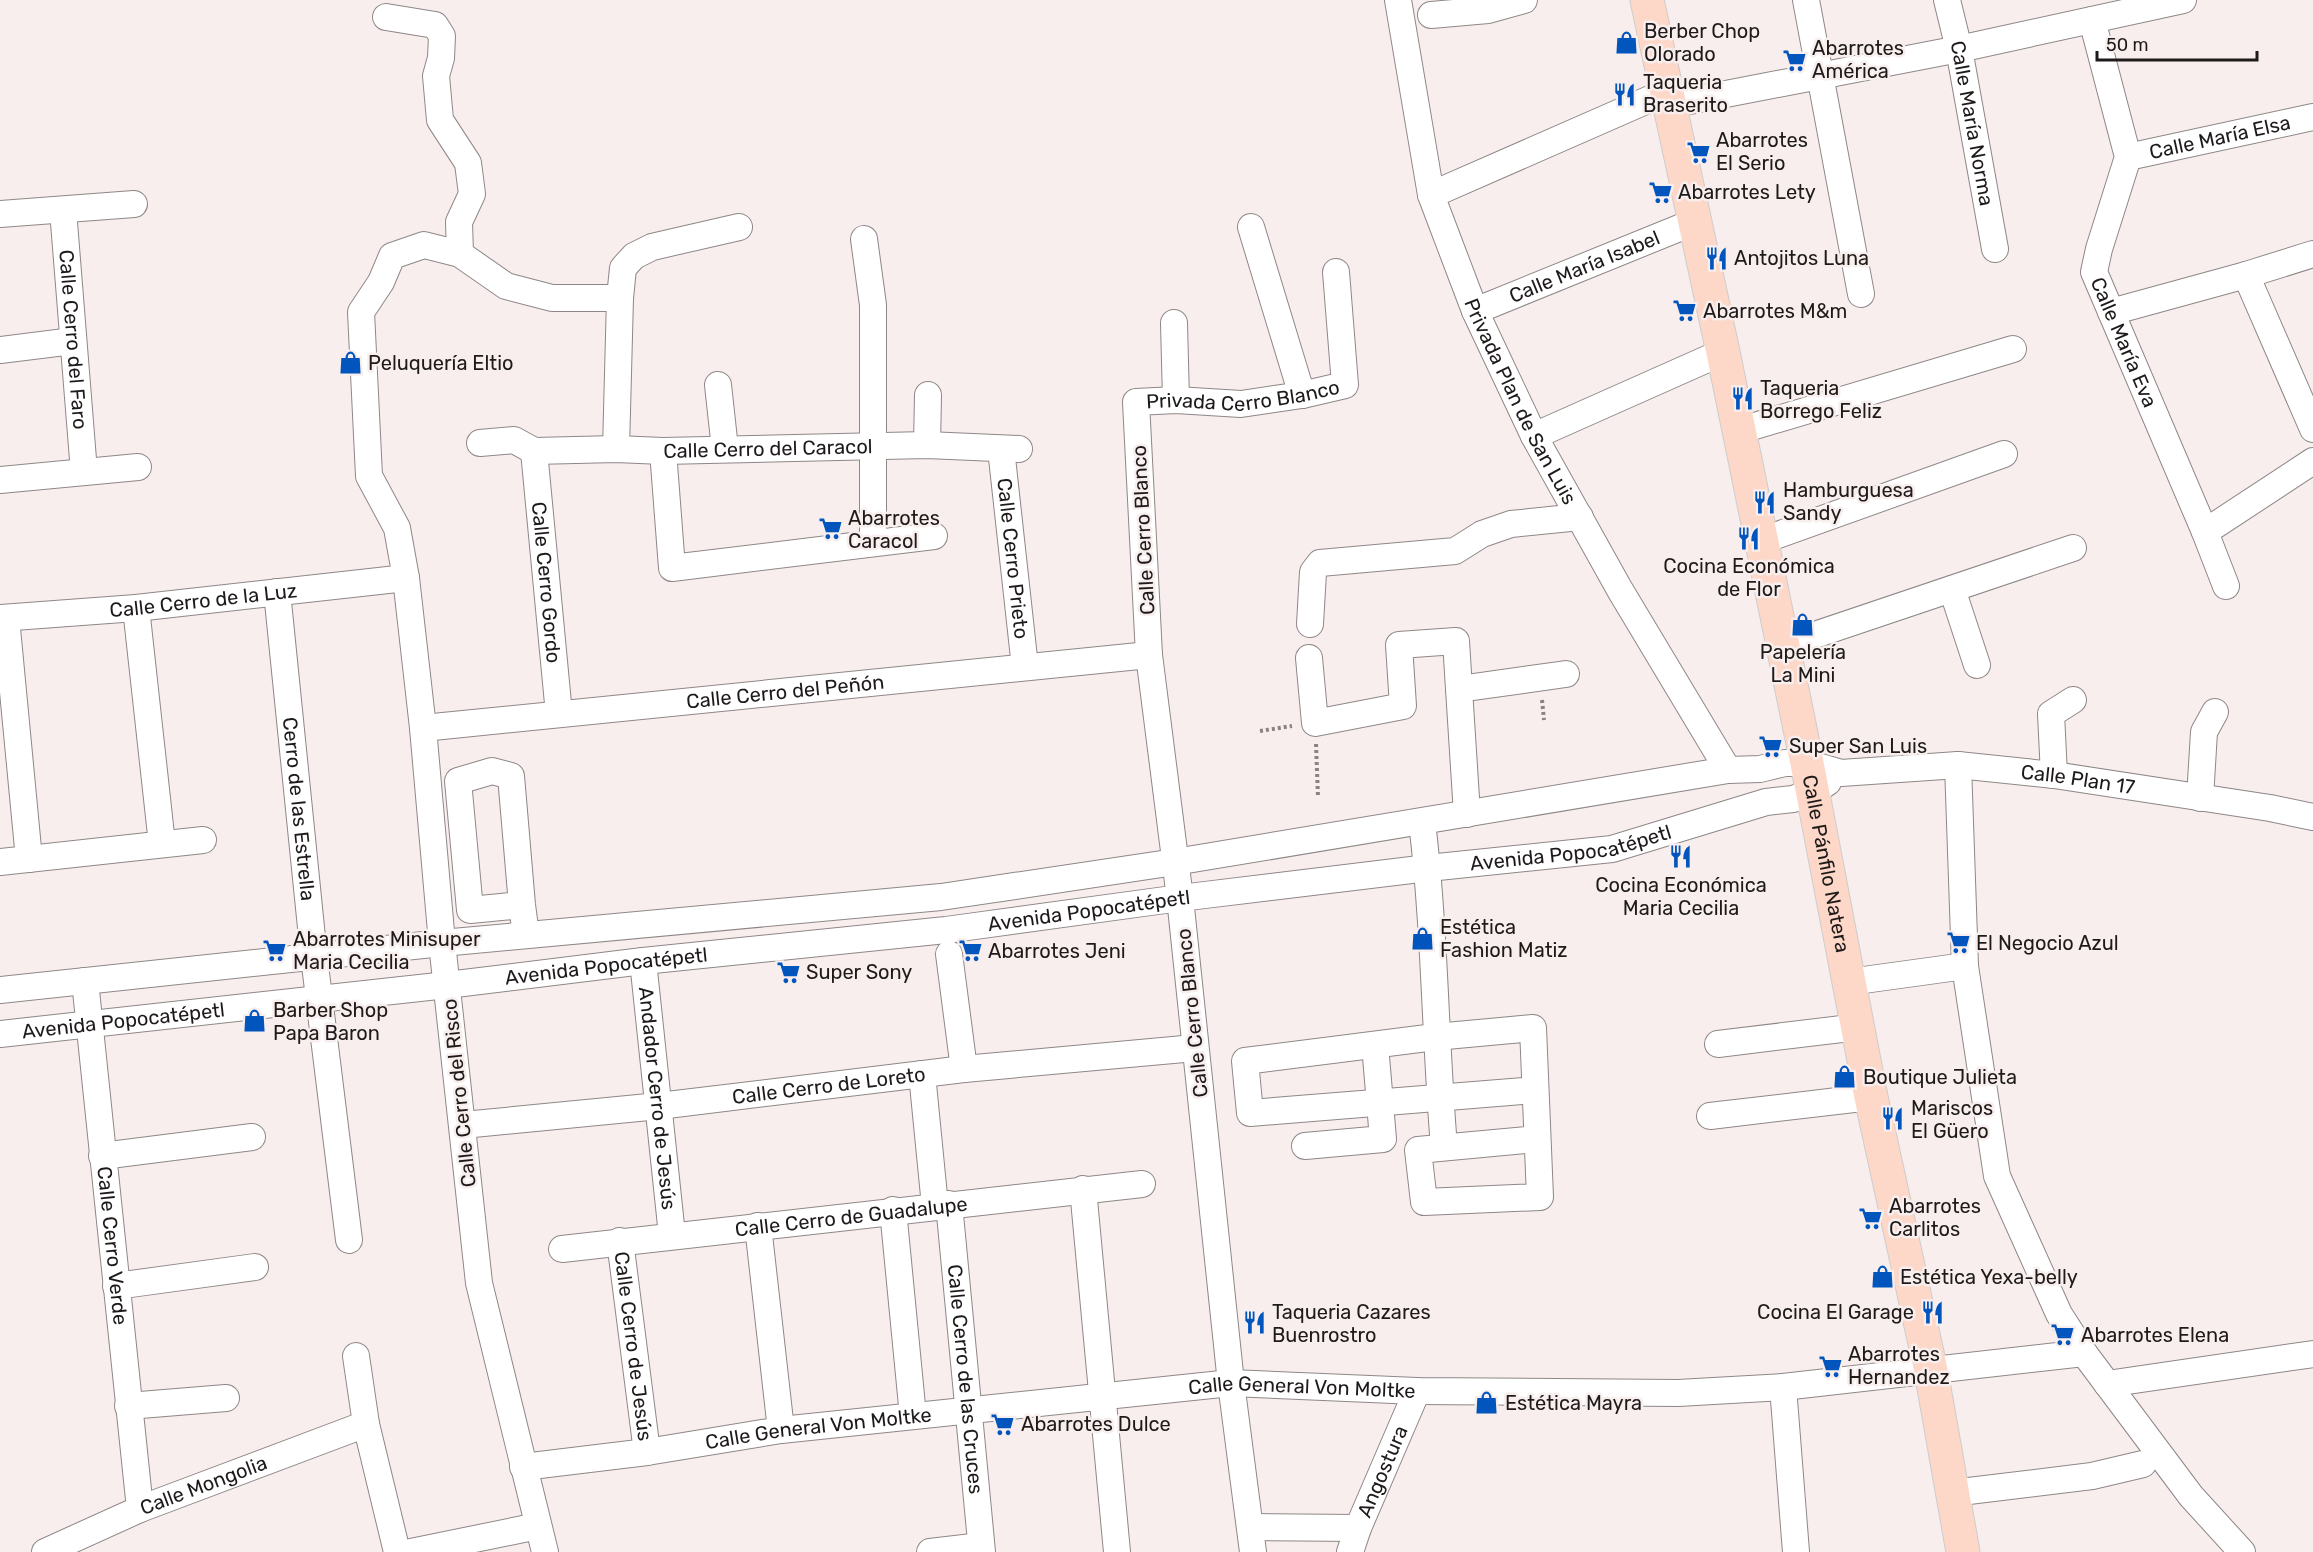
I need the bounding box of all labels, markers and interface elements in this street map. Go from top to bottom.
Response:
place label: Berber Chop Olorado [1644,19,1760,66]
scale bar [2097,24,2258,62]
shop icon: Berber Chop Olorado [1613,29,1639,55]
text: 50 m [2106,34,2149,56]
place label: Abarrotes América [1812,36,1904,83]
street label: Calle María Norma [1945,38,1999,208]
supermarket icon: Abarrotes América [1781,47,1807,73]
place label: Taqueria Braserito [1643,70,1728,117]
restaurant icon: Taqueria Braserito [1612,81,1638,107]
street label: Calle María Elsa [2147,110,2293,164]
place label: Abarrotes El Serio [1716,128,1808,175]
supermarket icon: Abarrotes El Serio [1685,139,1711,165]
supermarket icon: Abarrotes Lety [1647,179,1673,205]
place label: Abarrotes Lety [1678,180,1816,204]
street label: Calle María Isabel [1506,225,1663,308]
restaurant icon: Antojitos Luna [1703,245,1729,271]
place label: Antojitos Luna [1734,246,1869,270]
street label: Calle Cerro del Faro [54,249,93,430]
street label: Calle María Eva [2086,274,2162,411]
street label: Privada Plan de San Luis [1459,295,1582,509]
supermarket icon: Abarrotes M&m [1672,298,1698,324]
place label: Abarrotes M&m [1703,299,1847,323]
shop icon: Peluquería Eltio [337,350,363,376]
place label: Peluquería Eltio [368,351,513,375]
street label: Privada Cerro Blanco [1146,375,1342,416]
place label: Taqueria Borrego Feliz [1760,376,1882,423]
restaurant icon: Taqueria Borrego Feliz [1729,386,1755,412]
street label: Calle Cerro del Caracol [663,434,873,463]
street label: Calle Cerro Blanco [1127,444,1159,616]
street label: Calle Cerro Prieto [992,477,1034,640]
place label: Hamburguesa Sandy [1783,478,1914,525]
restaurant icon: Hamburguesa Sandy [1752,489,1778,515]
street label: Calle Cerro Gordo [527,501,566,664]
place label: Abarrotes Caracol [848,506,940,553]
supermarket icon: Abarrotes Caracol [817,516,843,542]
restaurant icon: Cocina Económica de Flor [1736,526,1762,552]
place label: Cocina Económica de Flor [1663,554,1835,601]
street label: Calle Cerro de la Luz [109,578,298,622]
shop icon: Papelería La Mini [1790,611,1816,637]
place label: Papelería La Mini [1760,640,1846,687]
street label: Calle Cerro del Peñón [685,670,885,713]
street label: Cerro de las Estrella [278,716,320,902]
supermarket icon: Super San Luis [1758,733,1784,759]
place label: Super San Luis [1789,734,1927,758]
street label: Calle Plan 17 [2020,760,2137,799]
street label: Calle Pánfilo Natera [1797,773,1855,954]
street label: Avenida Popocatépetl [1469,820,1674,876]
restaurant icon: Cocina Económica Maria Cecilia [1668,844,1694,870]
place label: Cocina Económica Maria Cecilia [1595,873,1767,920]
street label: Avenida Popocatépetl [986,885,1191,936]
place label: Estética Fashion Matiz [1440,915,1568,962]
shop icon: Estética Fashion Matiz [1409,925,1435,951]
place label: Abarrotes Minisuper Maria Cecilia [293,927,481,974]
street label: Calle Cerro Blanco [1171,927,1213,1099]
supermarket icon: El Negocio Azul [1945,930,1971,956]
place label: El Negocio Azul [1976,931,2119,955]
supermarket icon: Abarrotes Minisuper Maria Cecilia [262,937,288,963]
supermarket icon: Abarrotes Jeni [957,938,983,964]
place label: Abarrotes Jeni [988,939,1126,963]
street label: Avenida Popocatépetl [503,942,709,990]
supermarket icon: Super Sony [775,959,801,985]
place label: Super Sony [806,960,912,984]
street label: Andador Cerro de Jesús [634,985,681,1211]
street label: Avenida Popocatépetl [21,997,226,1044]
street label: Calle Cerro del Risco [437,997,481,1189]
place label: Barber Shop Papa Baron [273,998,388,1045]
shop icon: Barber Shop Papa Baron [242,1008,268,1034]
street label: Calle Cerro de Loreto [731,1062,927,1109]
shop icon: Boutique Julieta [1832,1064,1858,1090]
place label: Boutique Julieta [1863,1065,2017,1089]
place label: Mariscos El Güero [1911,1096,1993,1143]
restaurant icon: Mariscos El Güero [1880,1106,1906,1132]
street label: Calle Cerro Verde [92,1165,133,1326]
street label: Calle Cerro de Guadalupe [734,1192,969,1242]
place label: Abarrotes Carlitos [1889,1194,1981,1241]
supermarket icon: Abarrotes Carlitos [1858,1205,1884,1231]
street label: Calle Cerro de Jesús [609,1250,657,1442]
street label: Calle Cerro de las Cruces [943,1263,988,1495]
shop icon: Estética Yexa-belly [1869,1264,1895,1290]
place label: Estética Yexa-belly [1900,1265,2078,1289]
restaurant icon: Cocina El Garage [1919,1299,1945,1325]
place label: Taqueria Cazares Buenrostro [1272,1300,1431,1347]
place label: Cocina El Garage [1757,1300,1914,1324]
restaurant icon: Taqueria Cazares Buenrostro [1241,1310,1267,1336]
supermarket icon: Abarrotes Elena [2050,1322,2076,1348]
place label: Abarrotes Elena [2081,1323,2229,1347]
place label: Abarrotes Hernandez [1848,1342,1950,1389]
supermarket icon: Abarrotes Hernandez [1817,1353,1843,1379]
street label: Calle General Von Moltke [1187,1371,1416,1403]
shop icon: Estética Mayra [1474,1390,1500,1416]
place label: Estética Mayra [1505,1391,1642,1415]
street label: Calle General Von Moltke [703,1402,933,1454]
supermarket icon: Abarrotes Dulce [990,1411,1016,1437]
place label: Abarrotes Dulce [1021,1412,1171,1436]
street label: Angostura [1352,1422,1413,1521]
street label: Calle Mongolia [136,1450,270,1520]

